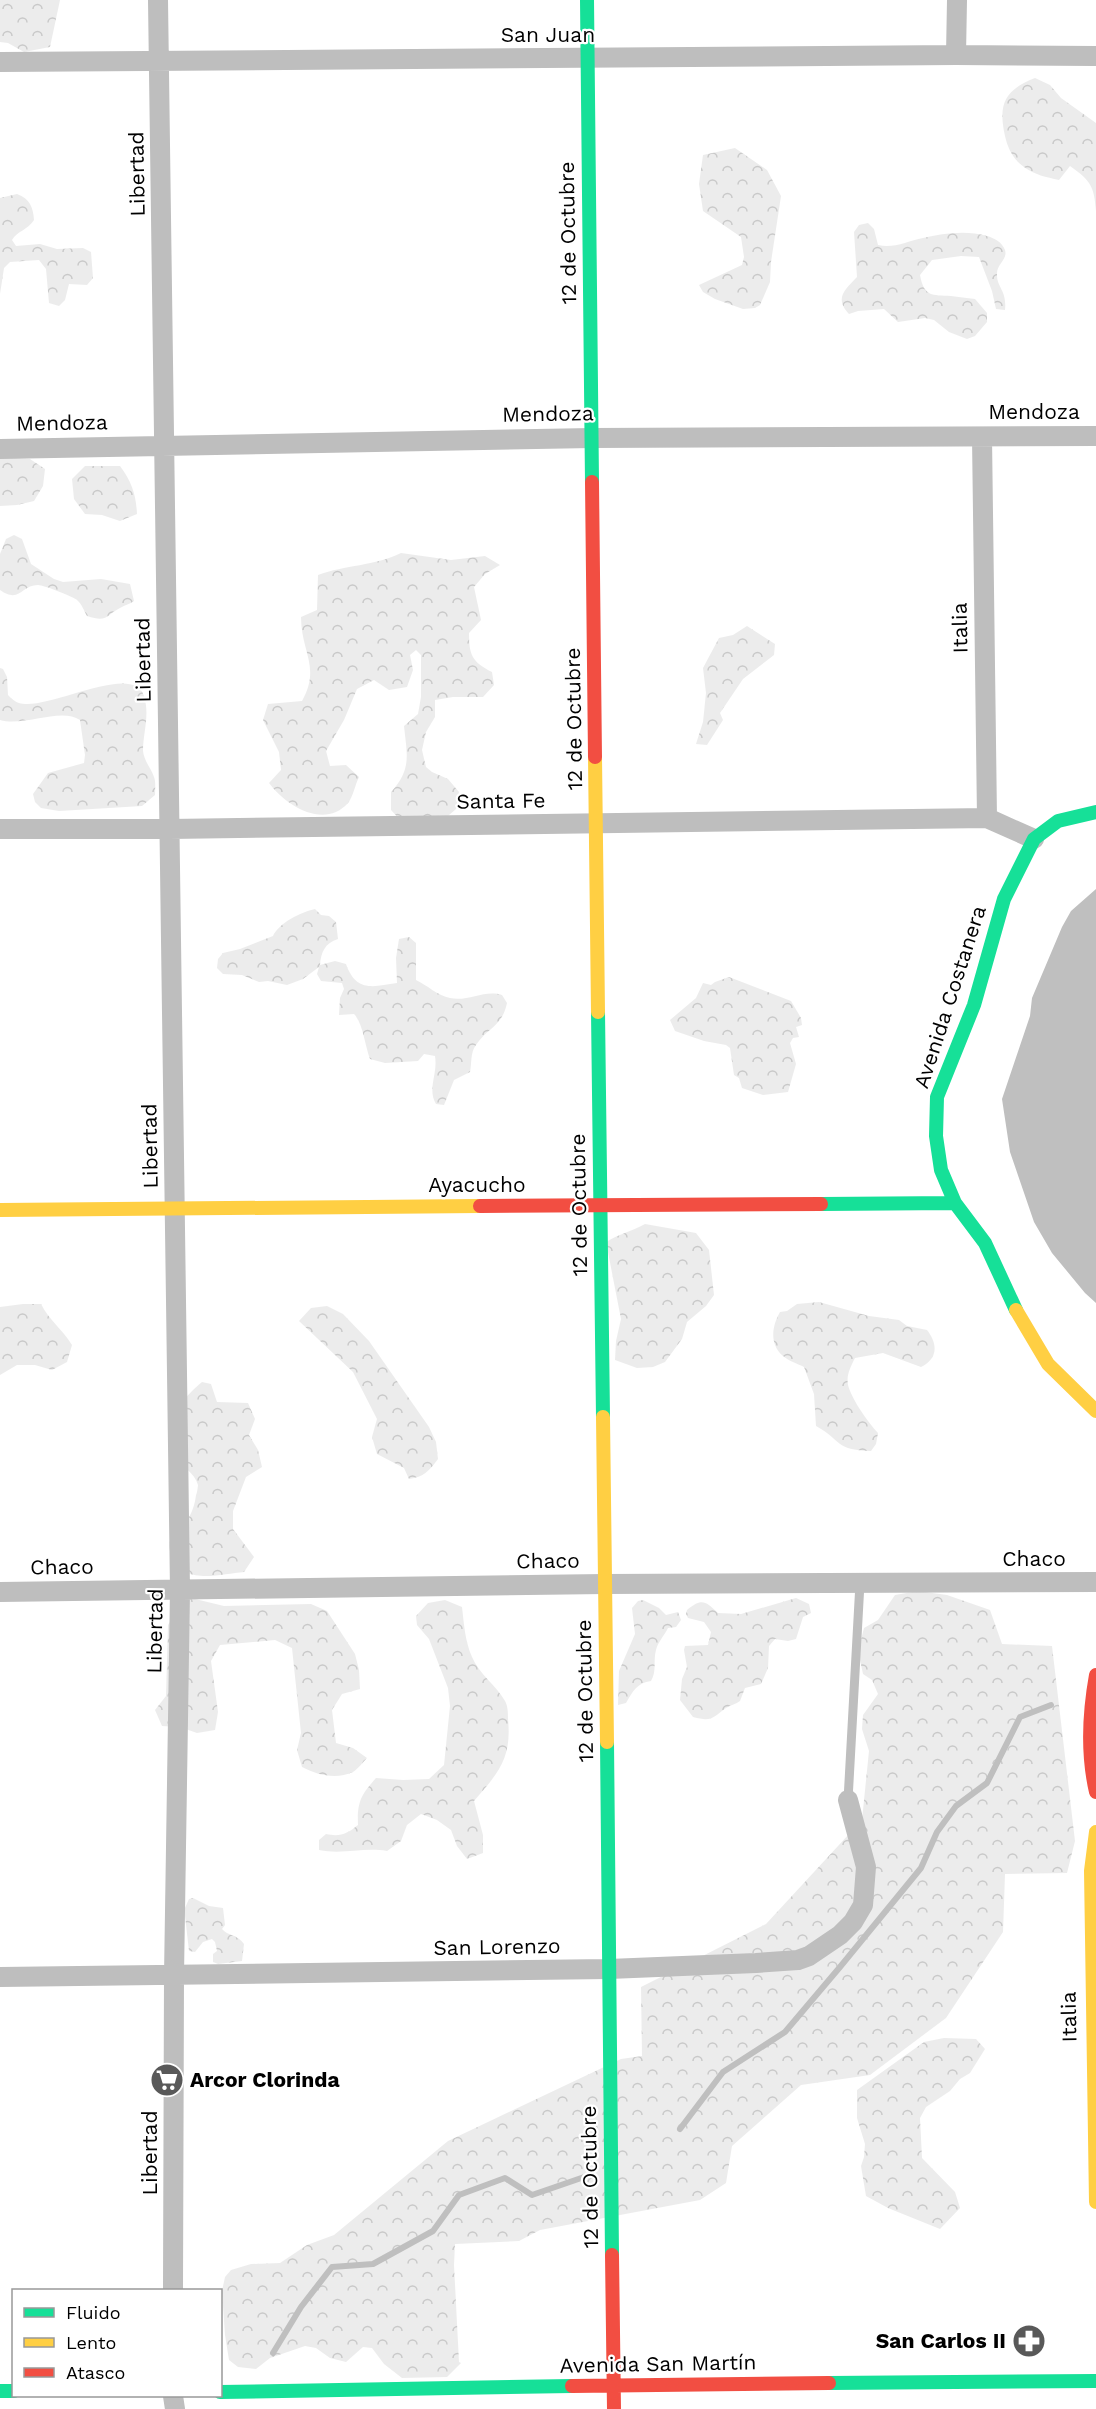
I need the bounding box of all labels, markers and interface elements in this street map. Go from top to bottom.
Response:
street label: San Juan [501,22,595,47]
street label: Libertad [123,131,150,217]
street label: 12 de Octubre [554,161,581,305]
street label: Mendoza [988,399,1080,424]
street label: Mendoza [502,400,594,427]
street label: Mendoza [16,409,108,436]
street label: Italia [947,602,972,654]
street label: Libertad [129,617,156,703]
street label: 12 de Octubre [560,647,587,791]
street label: Santa Fe [456,787,546,814]
street label: Avenida Costanera [908,902,991,1091]
street label: Libertad [136,1103,163,1189]
street label: 12 de Octubre [565,1133,592,1277]
street label: Ayacucho [428,1172,526,1197]
street label: Chaco [1002,1546,1066,1571]
street label: Chaco [516,1547,580,1574]
street label: Chaco [30,1553,94,1580]
street label: Libertad [141,1588,168,1674]
street label: 12 de Octubre [571,1619,598,1763]
street label: San Lorenzo [433,1933,561,1960]
street label: Italia [1056,1991,1081,2043]
supermarket icon: Arcor Clorinda [149,2062,185,2098]
place label: Arcor Clorinda [190,2067,340,2092]
street label: 12 de Octubre [576,2105,603,2249]
street label: Libertad [137,2110,162,2196]
legend [12,2289,222,2397]
text: Fluido [66,2302,120,2323]
pharmacy icon: San Carlos II [1011,2323,1047,2359]
place label: San Carlos II [876,2328,1006,2353]
text: Lento [66,2332,116,2353]
street label: Avenida San Martín [559,2349,757,2378]
text: Atasco [66,2362,125,2383]

